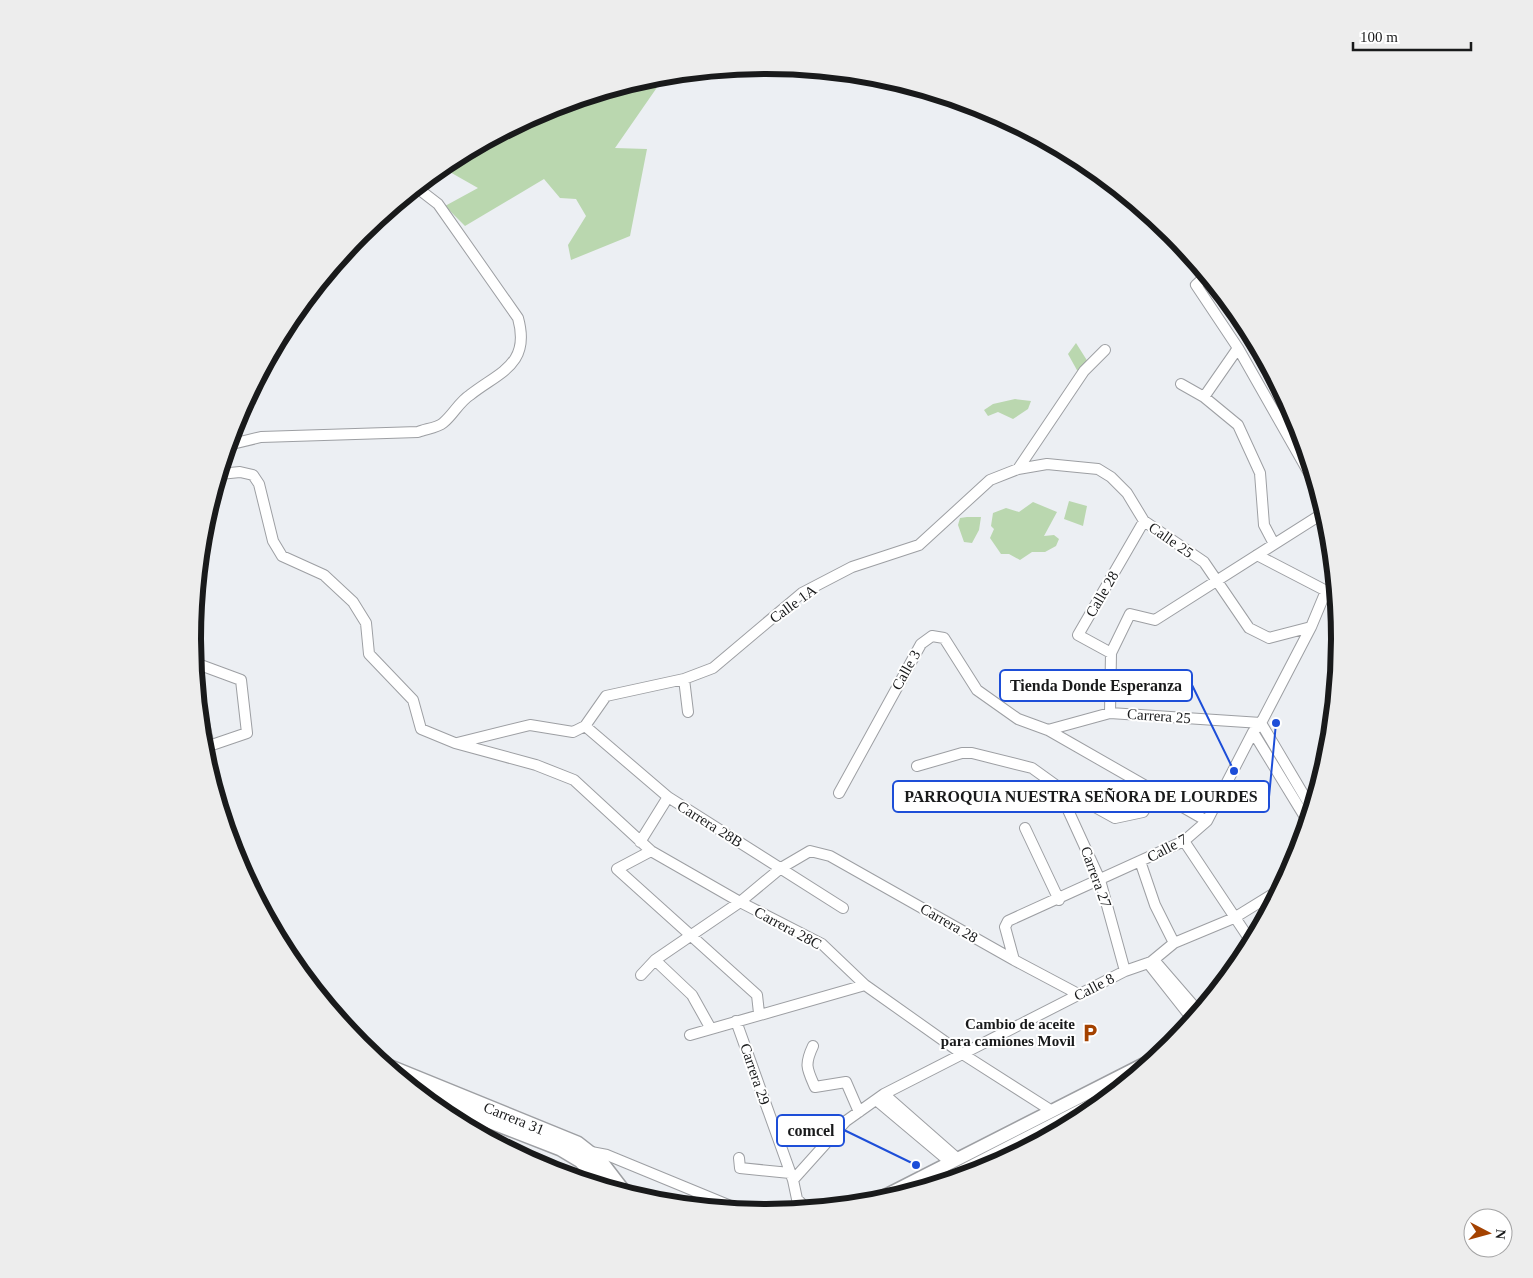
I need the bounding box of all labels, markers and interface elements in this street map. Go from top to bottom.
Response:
scale bar [1353,20,1470,52]
text: 100 m [1360,29,1398,45]
street label: Calle 25 [1146,519,1196,561]
street label: Calle 28 [1082,568,1122,620]
street label: Calle 1A [767,582,820,626]
street label: Calle 3 [889,647,923,693]
callout: Tienda Donde Esperanza [1000,670,1192,701]
text: Tienda Donde Esperanza [1010,677,1182,695]
street label: Carrera 25 [1127,706,1191,726]
callout: PARROQUIA NUESTRA SEÑORA DE LOURDES [893,781,1269,812]
text: PARROQUIA NUESTRA SEÑORA DE LOURDES [904,787,1258,805]
street label: Carrera 28B [675,798,745,850]
street label: Calle 7 [1144,831,1190,865]
street label: Carrera 27 [1078,844,1115,910]
street label: Carrera 28 [917,900,981,946]
street label: Carrera 28C [752,904,824,952]
street label: Calle 8 [1071,970,1117,1004]
place label: Cambio de aceite para camiones Movil [941,1016,1075,1049]
parking icon: Cambio de aceite para camiones Movil [1079,1022,1101,1044]
street label: Carrera 29 [737,1041,773,1107]
street label: Carrera 31 [481,1099,547,1138]
callout: comcel [777,1115,844,1146]
text: comcel [787,1122,835,1139]
north arrow [1463,1208,1513,1258]
text: N [1492,1228,1508,1240]

